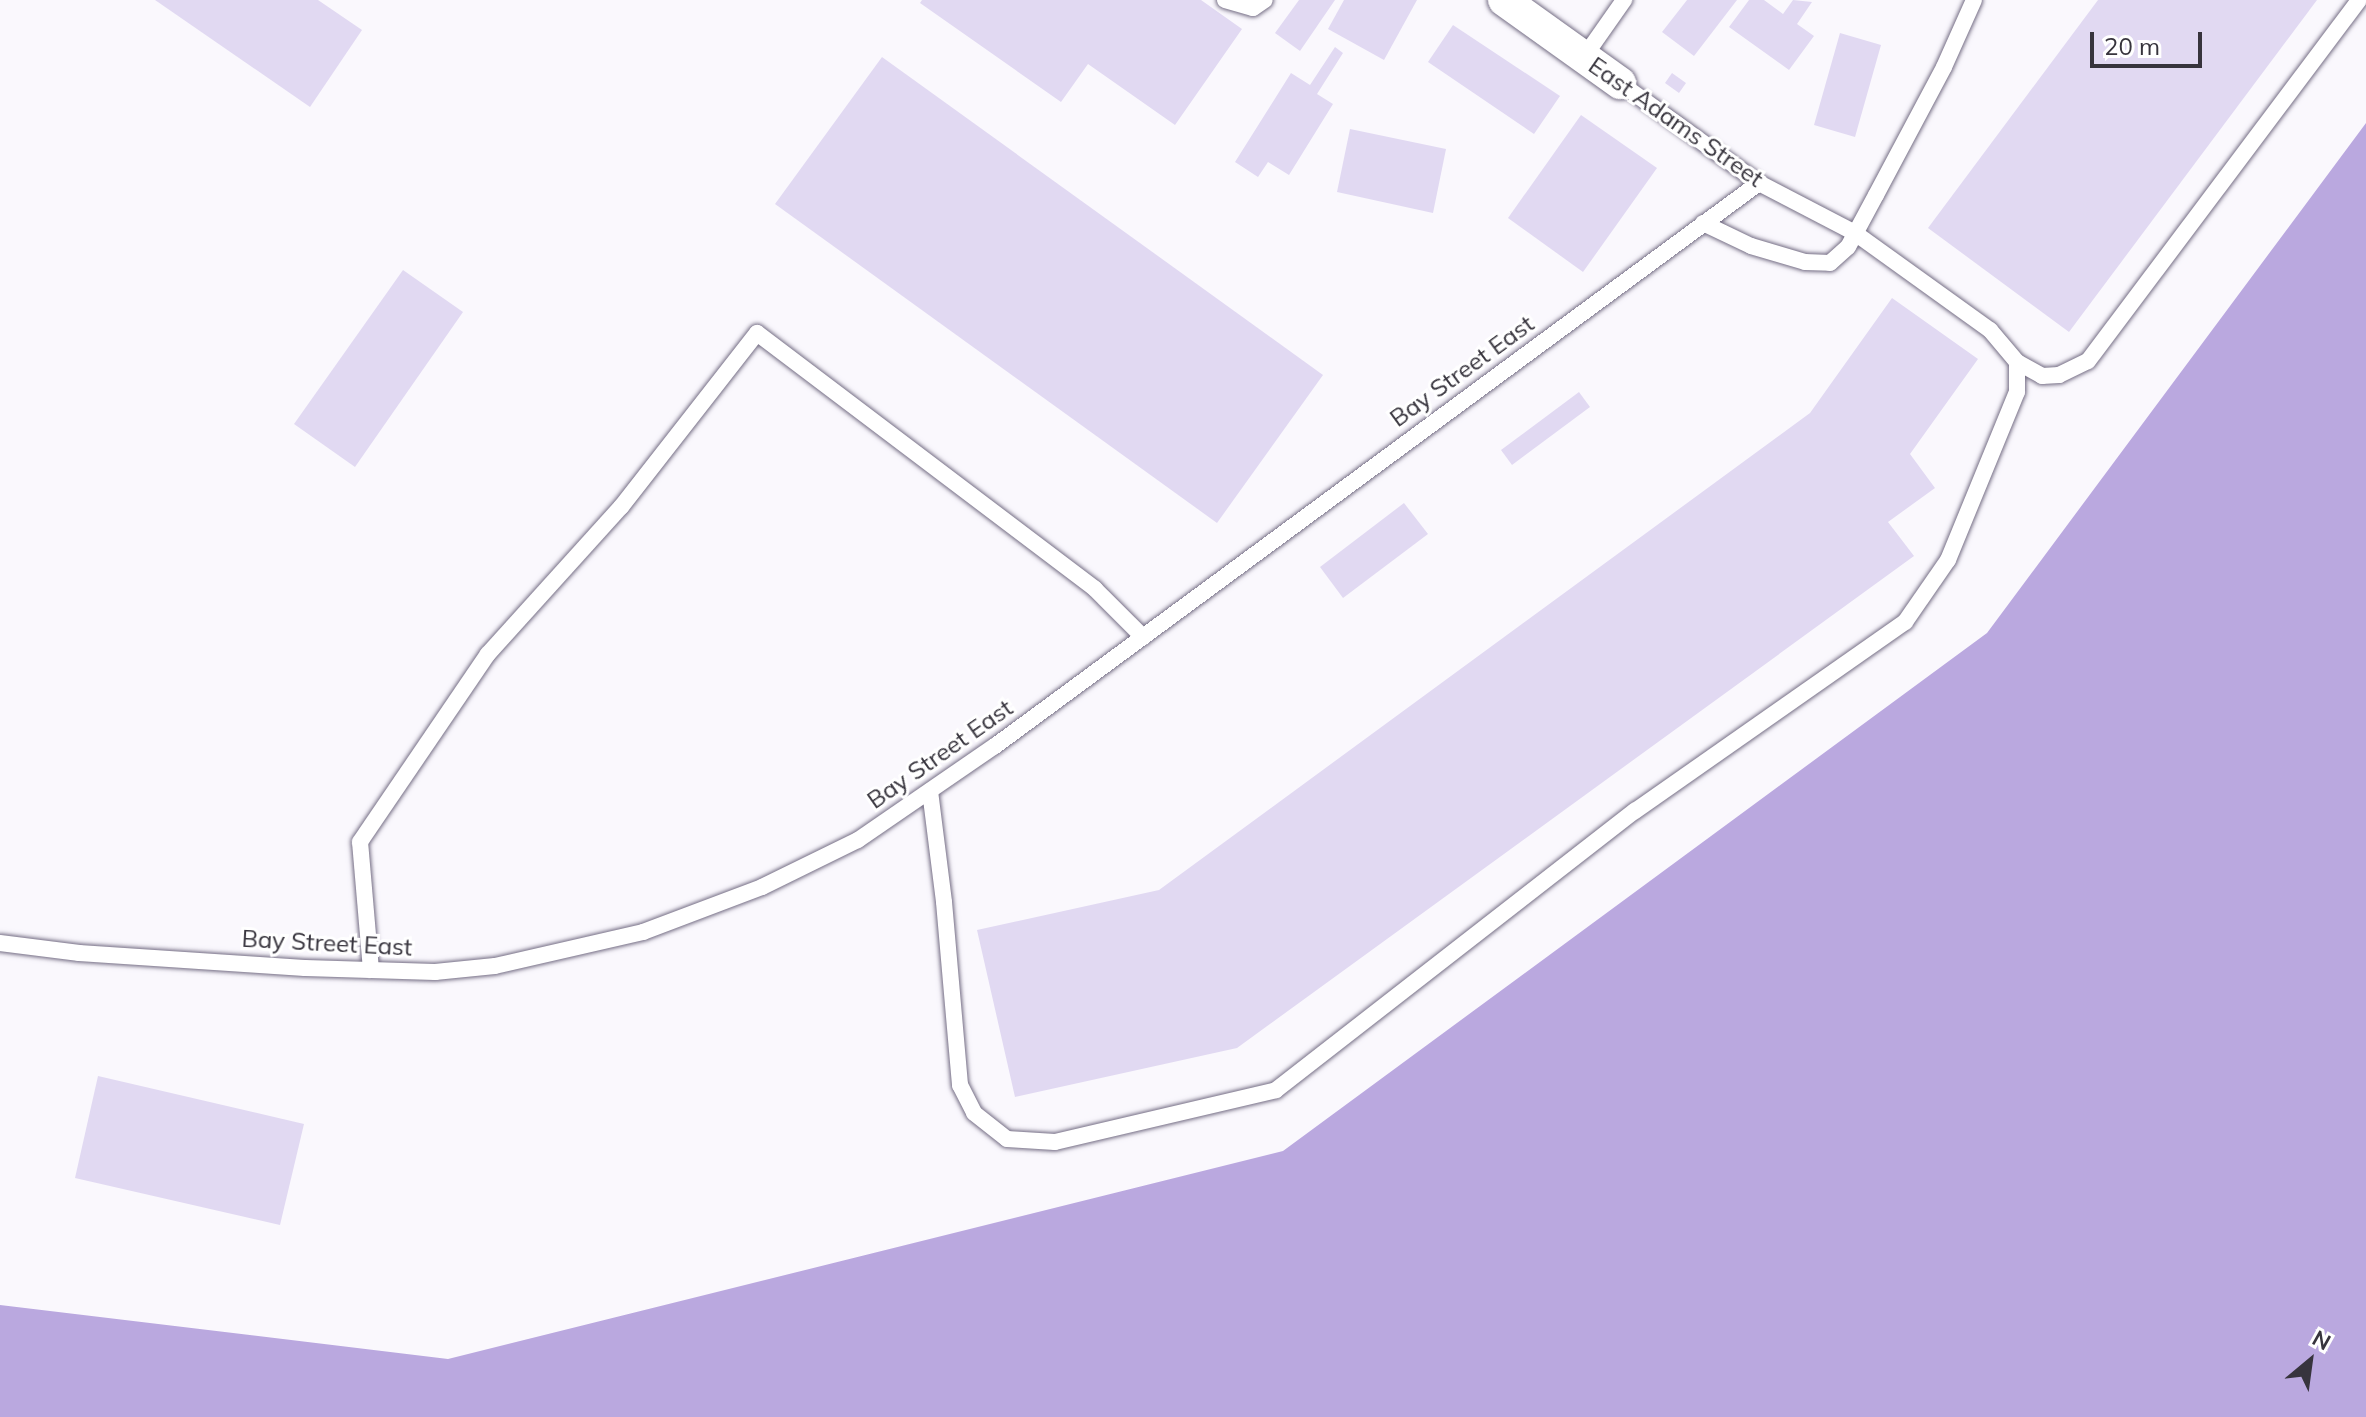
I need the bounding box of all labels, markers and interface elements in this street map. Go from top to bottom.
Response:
scale bar [2094,16,2206,66]
text: 20 m [2104,31,2160,61]
street label: East Adams Street [1583,51,1769,193]
street label: Bay Street East [1384,309,1540,433]
street label: Bay Street East [862,693,1018,815]
street label: Bay Street East [241,924,413,962]
north arrow [2270,1321,2350,1401]
text: N [2308,1324,2336,1356]

